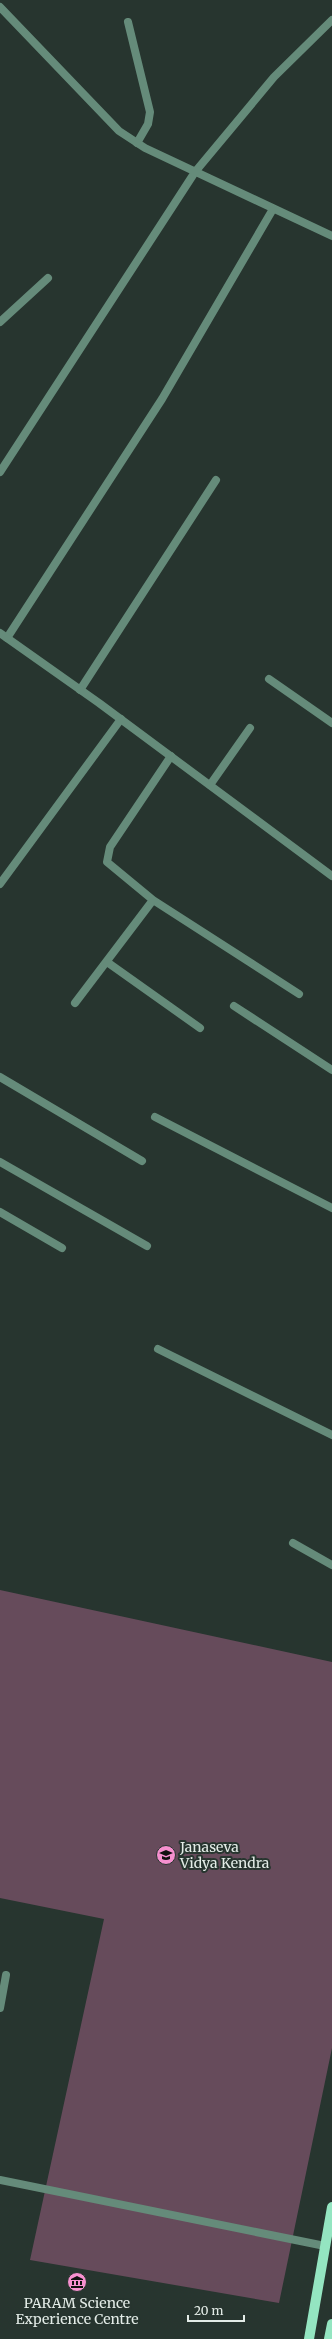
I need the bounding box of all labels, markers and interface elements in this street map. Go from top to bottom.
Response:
place label: Janaseva Vidya Kendra [179,1838,270,1872]
school or university icon: Janaseva Vidya Kendra [155,1844,177,1866]
museum icon: PARAM Science Experience Centre [66,2271,88,2293]
place label: PARAM Science Experience Centre [16,2294,138,2328]
scale bar [188,2297,244,2323]
text: 20 m [194,2303,223,2318]

